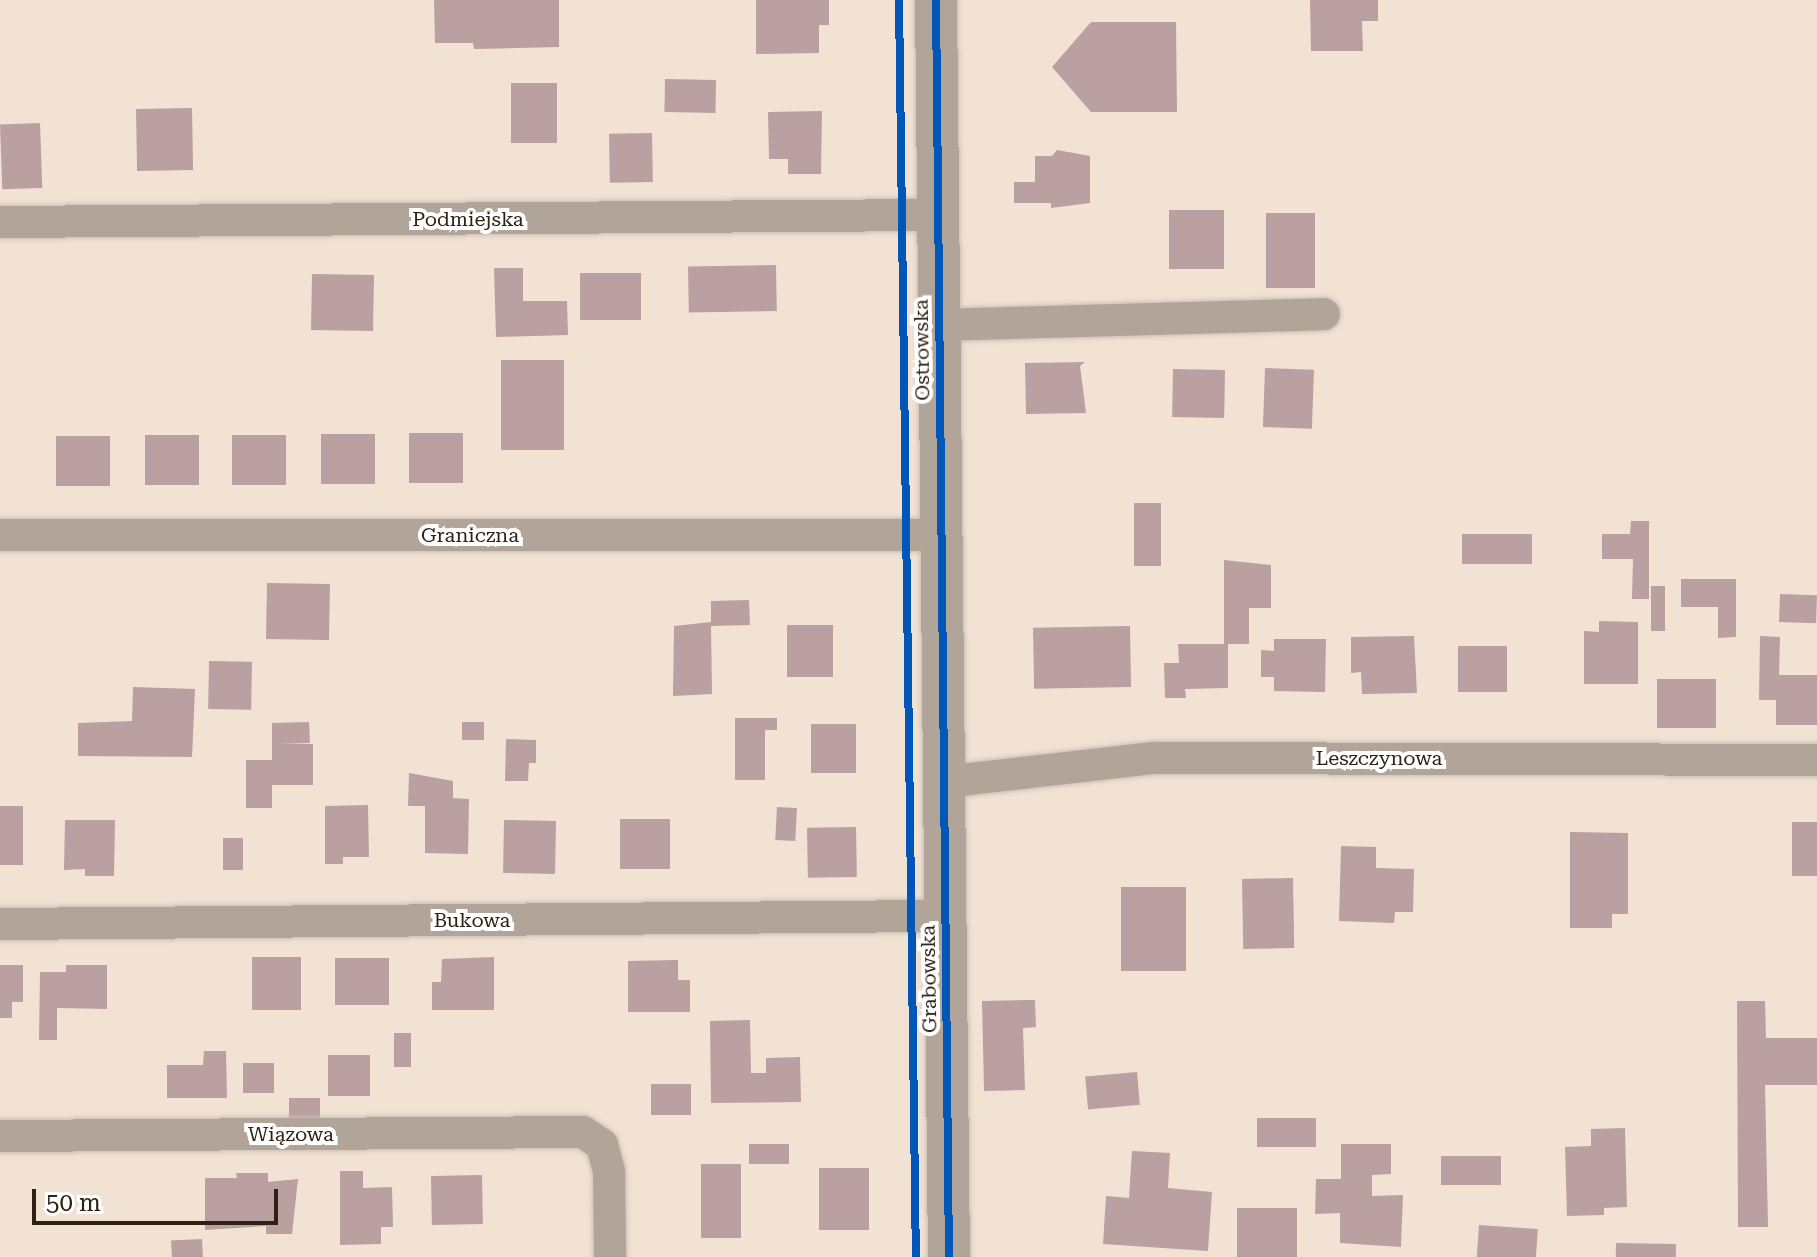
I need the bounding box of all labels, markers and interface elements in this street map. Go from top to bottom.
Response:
street label: Podmiejska [412,207,524,231]
street label: Ostrowska [909,299,935,401]
street label: Graniczna [421,523,519,547]
street label: Leszczynowa [1316,746,1442,770]
street label: Bukowa [434,908,510,932]
street label: Grabowska [916,925,942,1033]
street label: Wiązowa [248,1122,334,1146]
scale bar [36,1173,282,1223]
text: 50 m [46,1189,101,1217]

